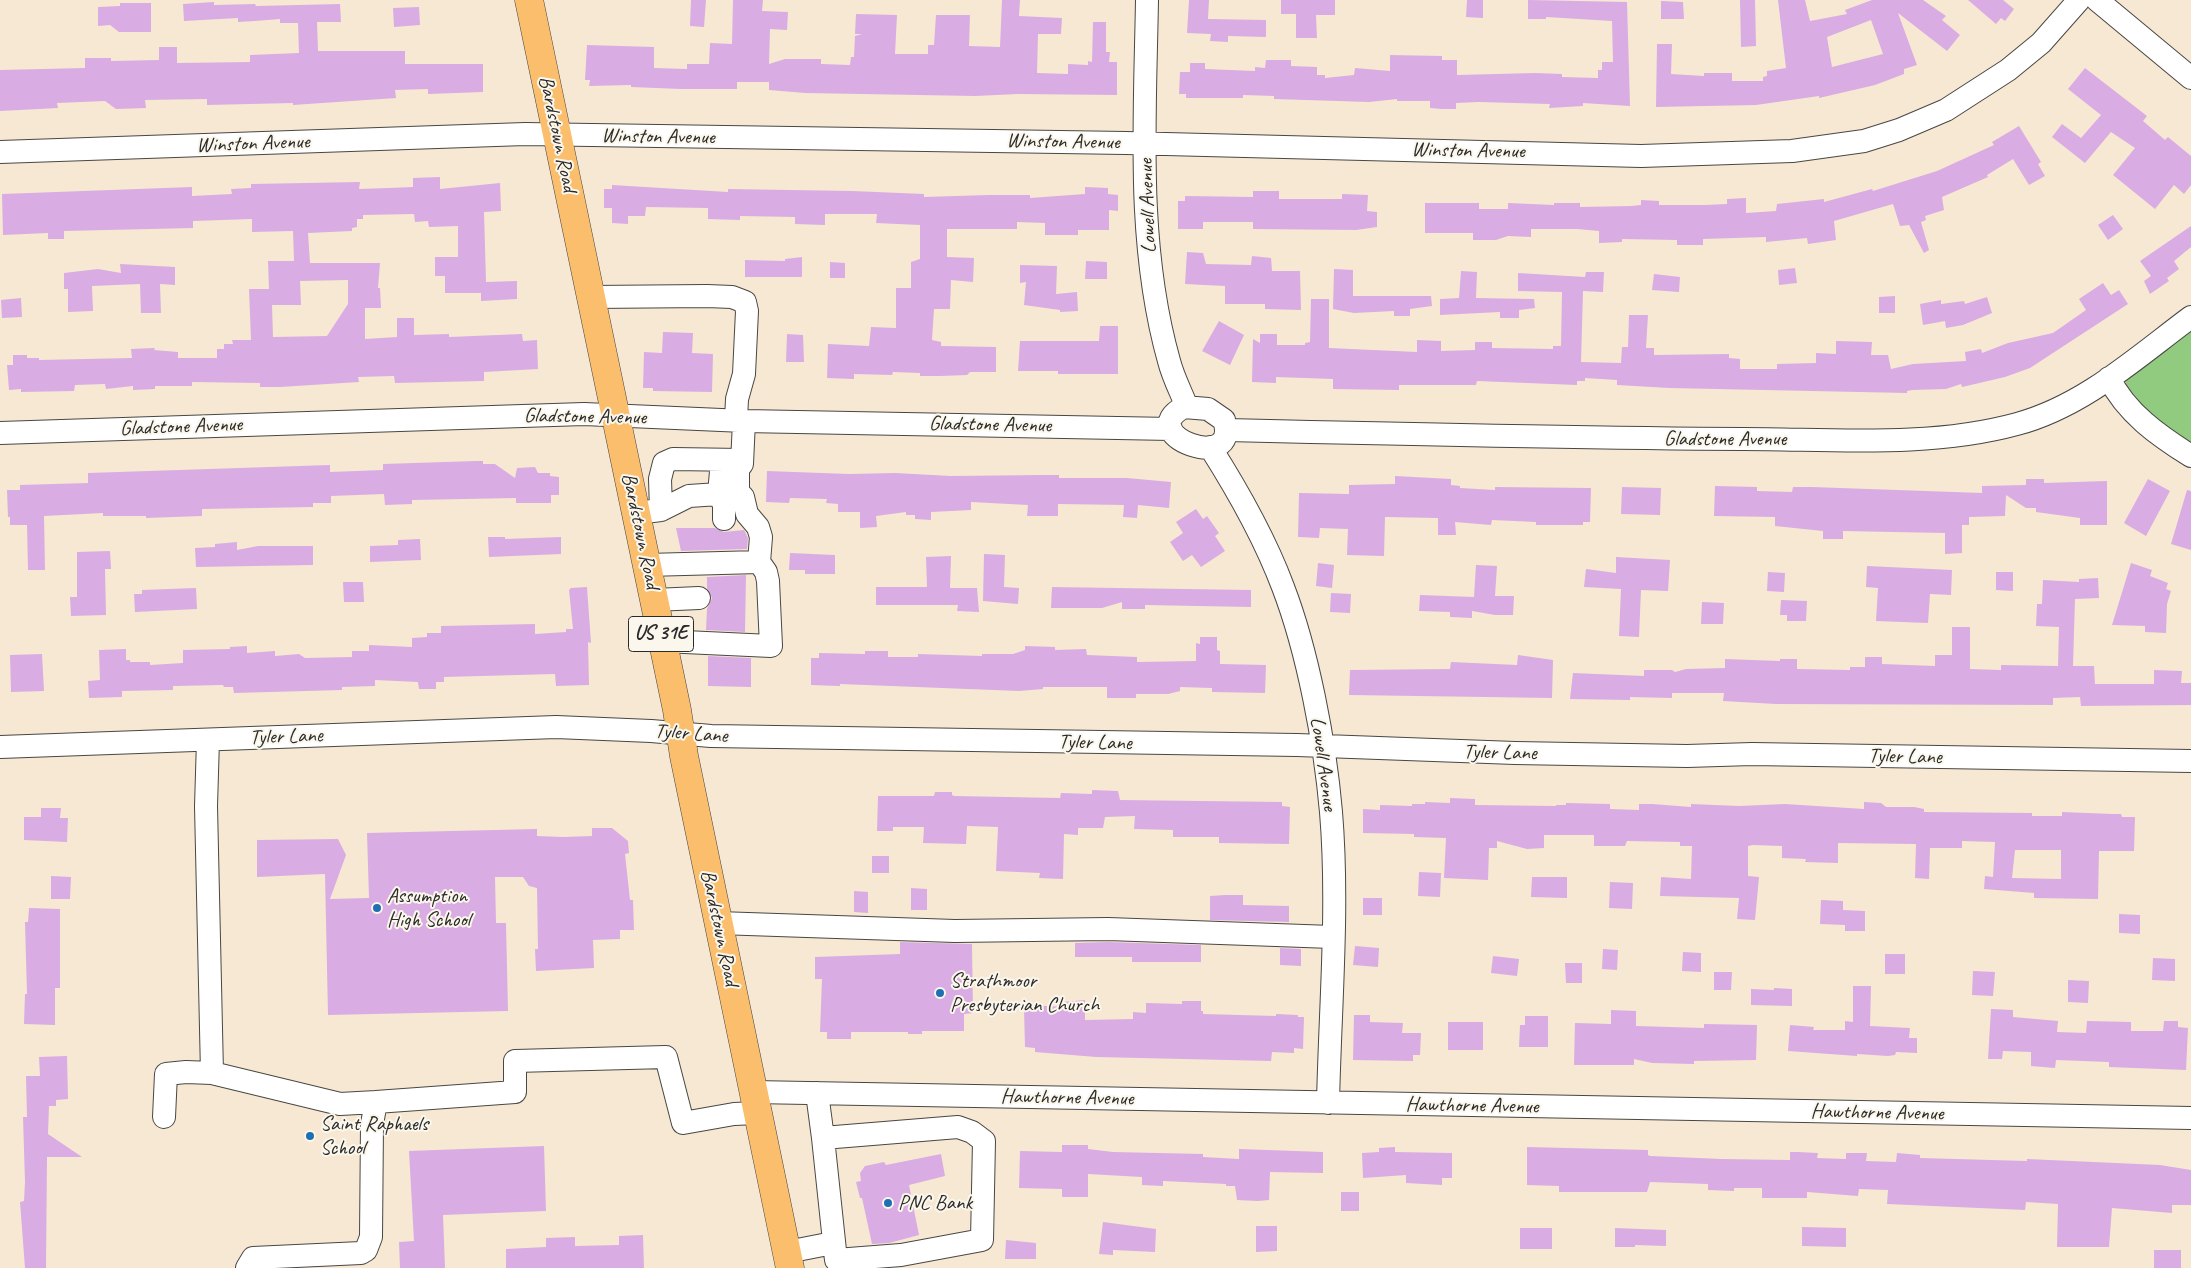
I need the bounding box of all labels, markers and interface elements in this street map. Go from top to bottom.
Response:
street label: Bardstown Road [532,74,582,194]
street label: Winston Avenue [601,123,715,151]
street label: Winston Avenue [1006,128,1120,156]
street label: Winston Avenue [196,129,310,159]
street label: Winston Avenue [1411,137,1525,165]
street label: Lowell Avenue [1134,158,1162,254]
street label: Gladstone Avenue [524,403,646,431]
street label: Gladstone Avenue [929,411,1051,439]
street label: Gladstone Avenue [119,412,243,442]
street label: Gladstone Avenue [1664,426,1786,452]
street label: Bardstown Road [615,471,665,591]
road number: US 31E [628,616,694,652]
street label: Lowell Avenue [1304,716,1342,812]
street label: Tyler Lane [654,719,728,749]
street label: Tyler Lane [249,723,323,751]
street label: Tyler Lane [1058,730,1132,756]
street label: Tyler Lane [1463,740,1537,766]
street label: Tyler Lane [1868,744,1942,770]
street label: Bardstown Road [694,868,744,988]
place label: Assumption High School [387,883,470,933]
marker: Assumption High School [371,902,383,914]
place label: Strathmoor Presbyterian Church [950,968,1099,1018]
marker: Strathmoor Presbyterian Church [934,987,946,999]
street label: Hawthorne Avenue [1000,1084,1134,1112]
street label: Hawthorne Avenue [1405,1092,1539,1120]
street label: Hawthorne Avenue [1810,1099,1944,1127]
place label: Saint Raphaels School [320,1111,428,1161]
marker: Saint Raphaels School [304,1130,316,1142]
place label: PNC Bank [898,1190,972,1216]
marker: PNC Bank [882,1197,894,1209]

